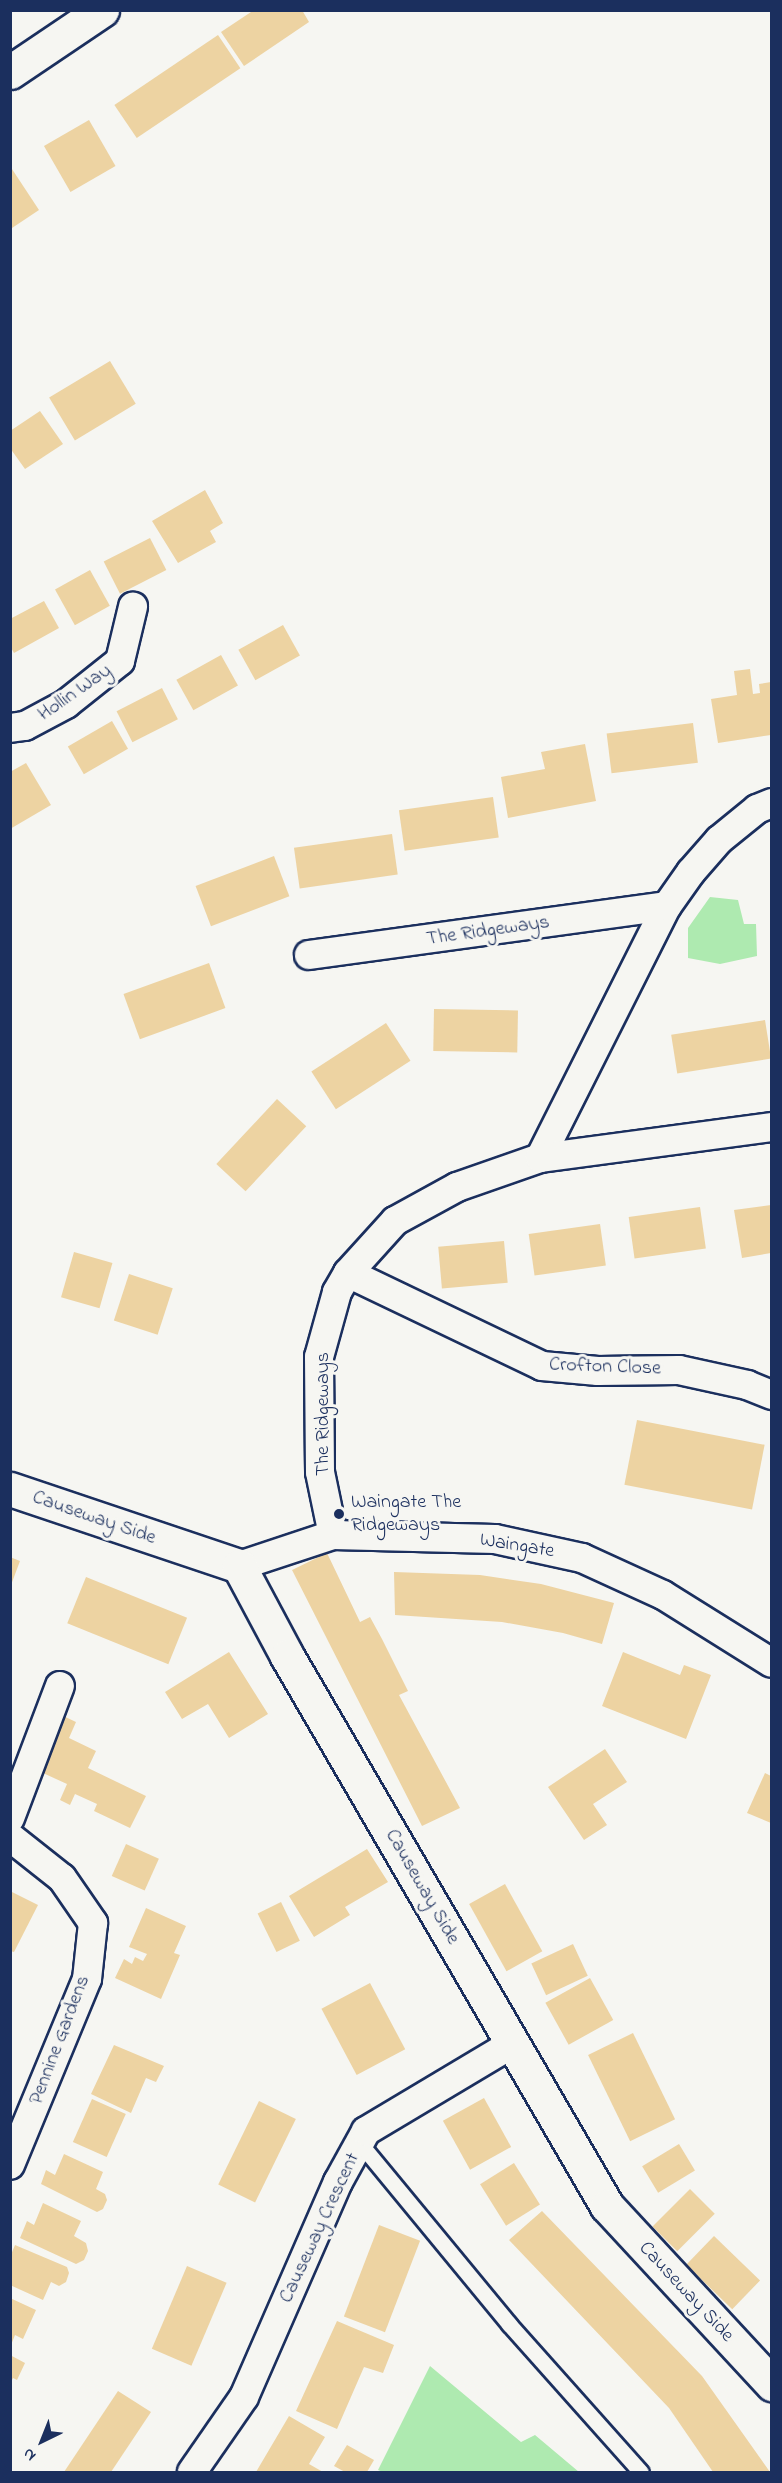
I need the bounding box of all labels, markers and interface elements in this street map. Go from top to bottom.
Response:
street label: Hollin Way [34,659,116,727]
street label: The Ridgeways [425,910,551,952]
street label: The Ridgeways [311,1352,335,1476]
street label: Crofton Close [549,1353,661,1381]
street label: Causeway Side [29,1486,159,1550]
place label: Waingate The Ridgeways [351,1490,461,1537]
marker: Waingate The Ridgeways [332,1507,346,1521]
street label: Waingate [478,1528,556,1564]
street label: Causeway Side [379,1825,465,1949]
street label: Pennine Gardens [24,1972,96,2108]
street label: Causeway Crescent [275,2149,365,2307]
street label: Causeway Side [633,2237,739,2347]
north arrow [12,2411,72,2471]
text: N [18,2442,42,2467]

